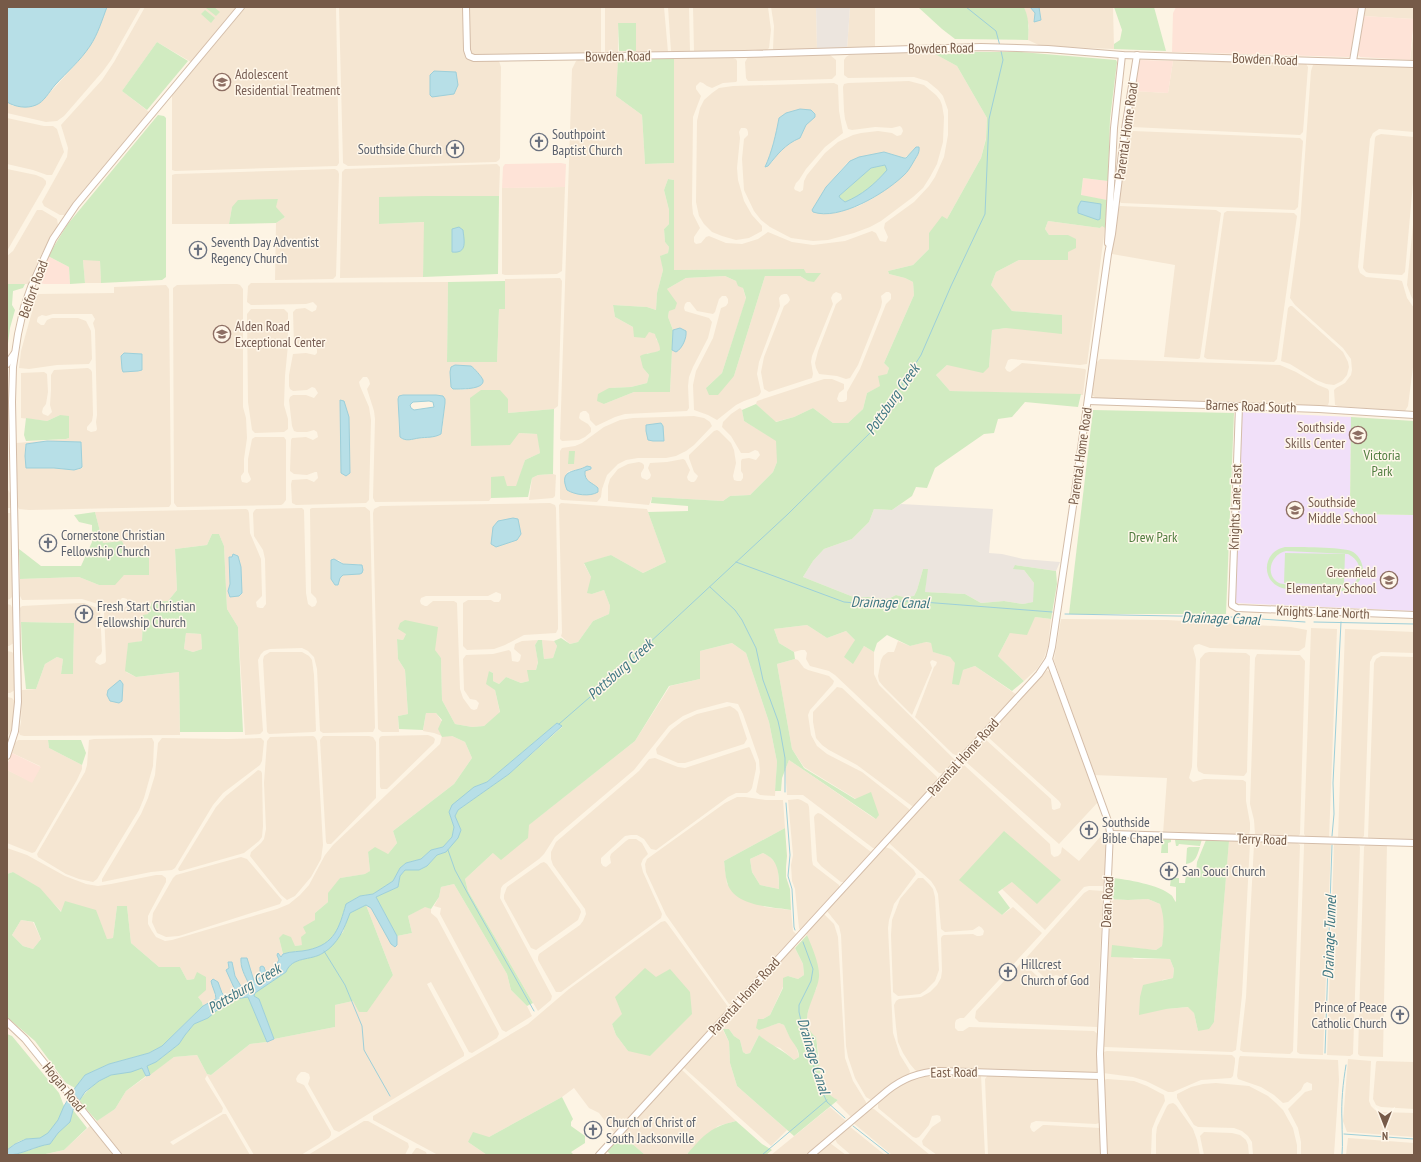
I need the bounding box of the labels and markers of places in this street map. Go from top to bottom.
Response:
place label: Adolescent Residential Treatment [235,65,340,99]
school or university icon: Adolescent Residential Treatment [212,72,232,92]
place label: Southpoint Baptist Church [552,125,622,159]
church icon: Southpoint Baptist Church [529,132,549,152]
church icon: Southside Church [445,139,465,159]
place label: Southside Church [358,140,442,158]
place label: Seventh Day Adventist Regency Church [211,233,319,267]
church icon: Seventh Day Adventist Regency Church [188,240,208,260]
place label: Alden Road Exceptional Center [235,317,326,351]
school or university icon: Alden Road Exceptional Center [212,324,232,344]
place label: Southside Skills Center [1285,418,1345,452]
school or university icon: Southside Skills Center [1348,425,1368,445]
place label: Southside Middle School [1308,493,1377,527]
school or university icon: Southside Middle School [1285,500,1305,520]
place label: Cornerstone Christian Fellowship Church [61,526,165,560]
church icon: Cornerstone Christian Fellowship Church [38,533,58,553]
place label: Greenfield Elementary School [1286,563,1377,597]
school or university icon: Greenfield Elementary School [1379,570,1399,590]
place label: Fresh Start Christian Fellowship Church [97,597,196,631]
church icon: Fresh Start Christian Fellowship Church [74,604,94,624]
place label: Southside Bible Chapel [1102,813,1164,847]
church icon: Southside Bible Chapel [1079,820,1099,840]
church icon: San Souci Church [1159,861,1179,881]
place label: San Souci Church [1182,862,1265,880]
place label: Hillcrest Church of God [1021,955,1089,989]
church icon: Hillcrest Church of God [998,962,1018,982]
place label: Prince of Peace Catholic Church [1311,998,1387,1032]
church icon: Prince of Peace Catholic Church [1390,1005,1410,1025]
place label: Church of Christ of South Jacksonville [606,1113,696,1147]
church icon: Church of Christ of South Jacksonville [583,1120,603,1140]

